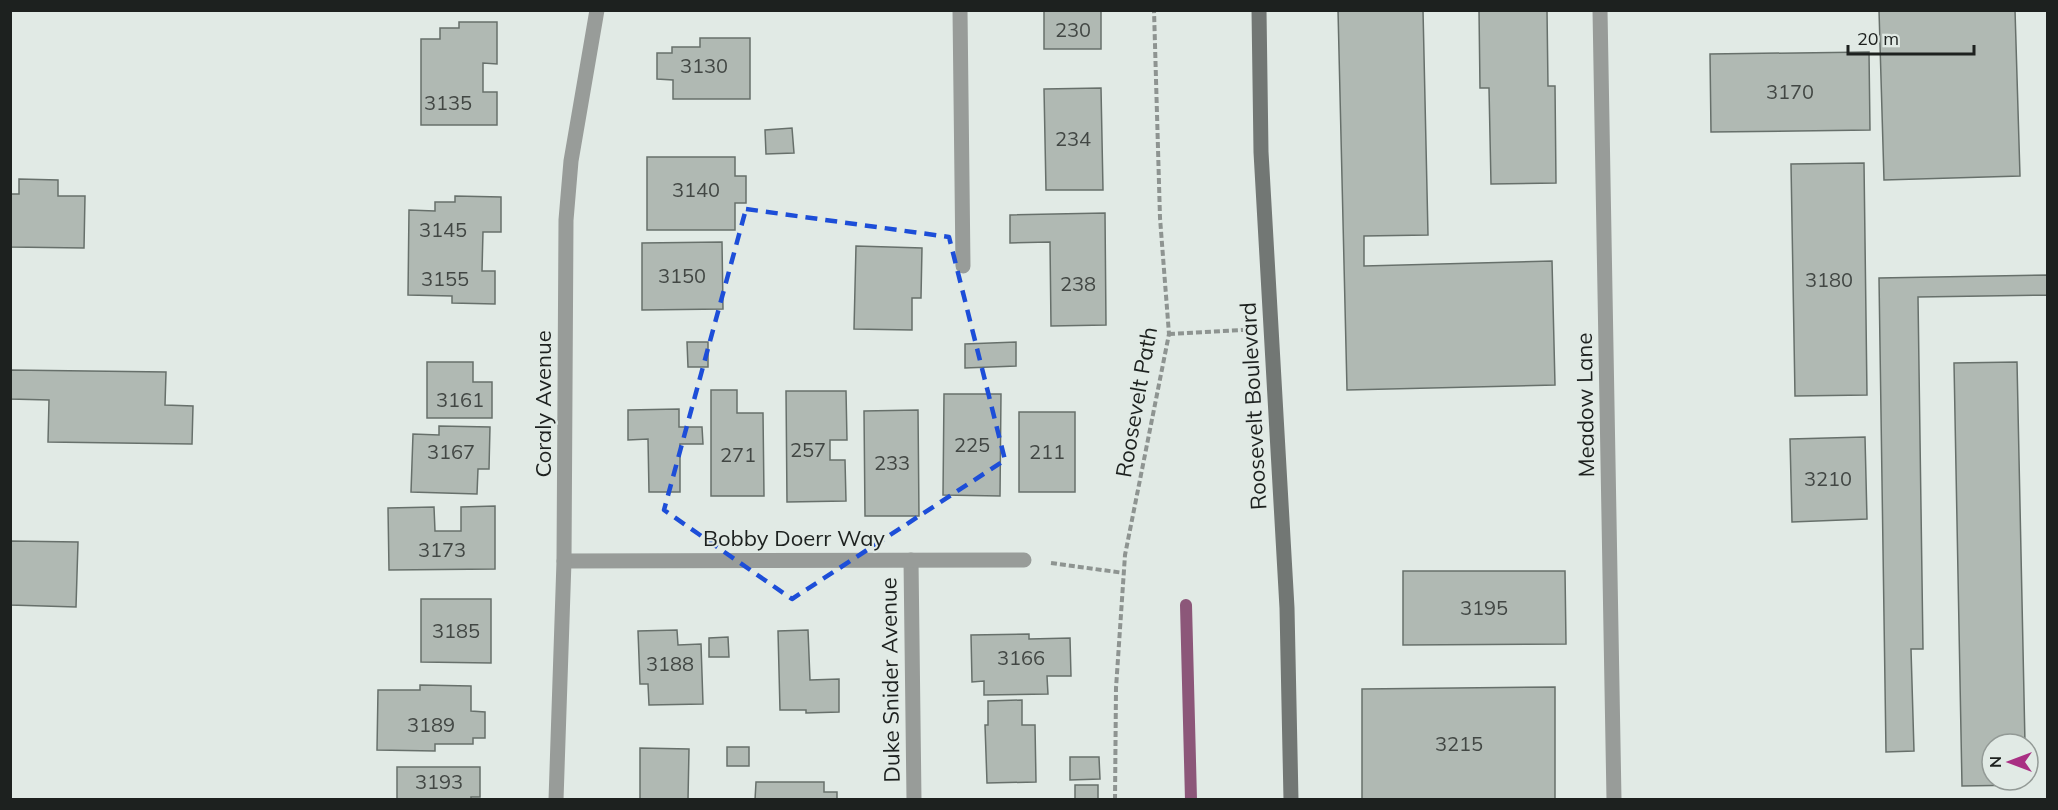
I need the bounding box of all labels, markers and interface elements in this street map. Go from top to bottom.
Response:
house number: 230 [1055,17,1091,42]
scale bar [1848,18,1974,56]
text: 20 m [1857,27,1899,50]
house number: 3130 [680,53,728,78]
house number: 3170 [1766,79,1814,104]
house number: 3135 [424,90,472,115]
house number: 234 [1055,126,1091,151]
house number: 3140 [672,177,720,202]
house number: 3145 [419,217,467,242]
house number: 3150 [658,263,706,288]
house number: 3155 [421,266,469,291]
house number: 3180 [1805,267,1853,292]
house number: 238 [1060,271,1096,296]
street label: Roosevelt Boulevard [1234,301,1272,511]
street label: Roosevelt Path [1109,324,1163,480]
street label: Coraly Avenue [529,330,557,478]
street label: Meadow Lane [1570,332,1600,478]
house number: 3161 [436,387,484,412]
house number: 225 [954,432,990,457]
house number: 257 [790,437,826,462]
house number: 3167 [427,439,475,464]
house number: 211 [1029,439,1065,464]
house number: 271 [720,442,756,467]
house number: 233 [874,450,910,475]
house number: 3210 [1804,466,1852,491]
street label: Bobby Doerr Way [703,524,885,552]
house number: 3173 [418,537,466,562]
street label: Duke Snider Avenue [874,577,906,783]
house number: 3195 [1460,595,1508,620]
house number: 3185 [432,618,480,643]
house number: 3166 [997,645,1045,670]
house number: 3188 [646,651,694,676]
house number: 3189 [407,712,455,737]
house number: 3215 [1435,731,1483,756]
north arrow [1980,732,2040,792]
text: N [1985,756,2005,768]
house number: 3193 [415,769,463,794]

